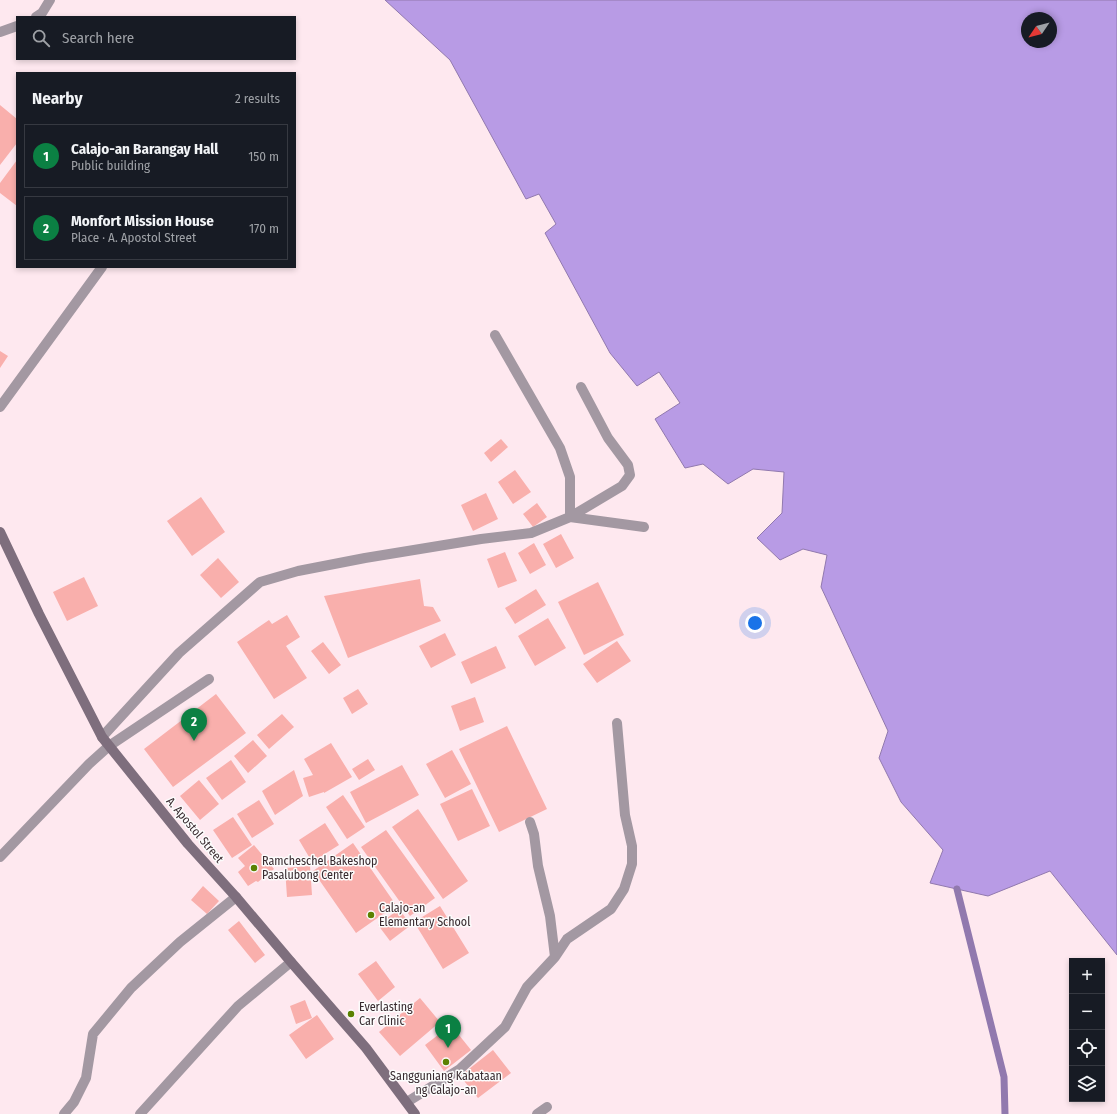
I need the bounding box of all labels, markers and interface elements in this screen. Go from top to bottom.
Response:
north arrow [1021,12,1057,48]
search box [16,16,296,60]
icon: search [30,27,52,49]
text: Search here [62,29,134,47]
text: Nearby [32,88,83,109]
text: 2 results [235,91,280,106]
text: Calajo-an Barangay Hall [71,140,218,158]
text: 1 [43,149,49,164]
text: 150 m [248,149,279,164]
text: Public building [71,158,150,173]
text: Monfort Mission House [71,212,214,230]
text: 2 [43,221,49,236]
text: 170 m [249,221,279,236]
text: Place · A. Apostol Street [71,230,196,245]
your location [745,613,765,633]
pin: 2 [181,708,207,741]
street label: A. Apostol Street [163,794,227,866]
place label: Ramcheschel Bakeshop Pasalubong Center [262,854,377,882]
marker: Ramcheschel Bakeshop Pasalubong Center [249,863,259,873]
place label: Calajo-an Elementary School [379,901,470,929]
marker: Calajo-an Elementary School [366,910,376,920]
map controls [1069,958,1105,1102]
button: + [1069,958,1105,994]
button: − [1069,994,1105,1030]
place label: Everlasting Car Clinic [359,1000,413,1028]
marker: Everlasting Car Clinic [346,1009,356,1019]
pin: 1 [435,1015,461,1048]
button: locate [1069,1030,1105,1066]
marker: Sangguniang Kabataan ng Calajo-an [441,1057,451,1067]
button: layers [1069,1066,1105,1102]
place label: Sangguniang Kabataan ng Calajo-an [390,1069,502,1097]

